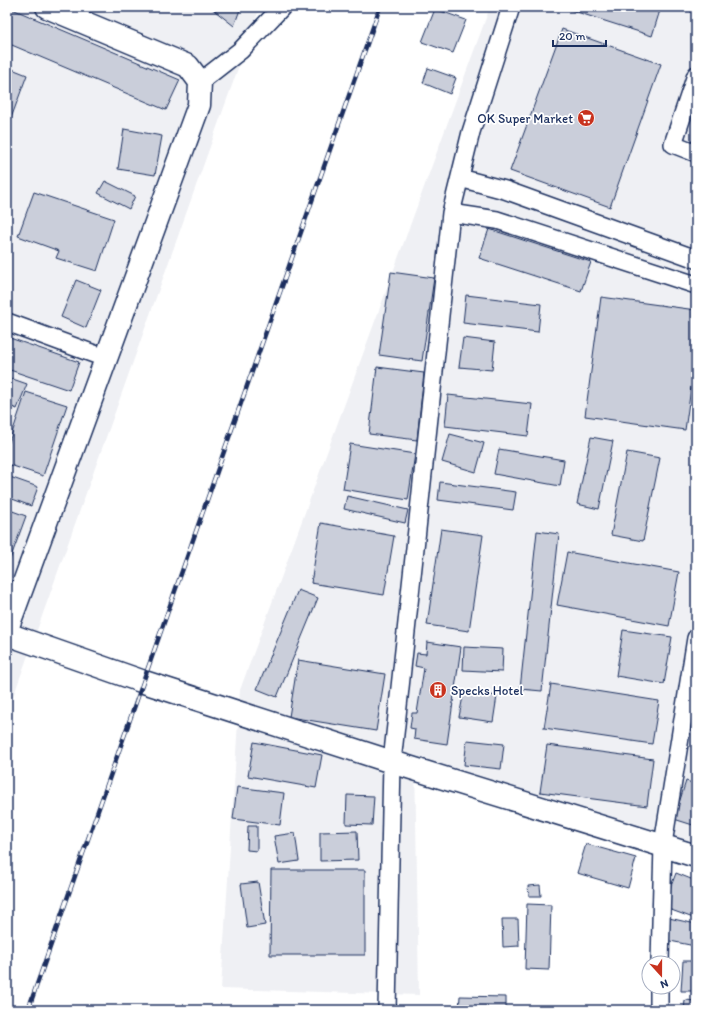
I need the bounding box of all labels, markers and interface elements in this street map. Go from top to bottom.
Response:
scale bar [553,22,606,48]
text: 20 m [559,29,586,43]
supermarket icon: OK Super Market [576,108,596,128]
place label: OK Super Market [477,111,573,126]
building icon: Specks Hotel [428,680,448,700]
place label: Specks Hotel [451,683,523,698]
north arrow [641,955,681,995]
text: N [659,976,670,991]

